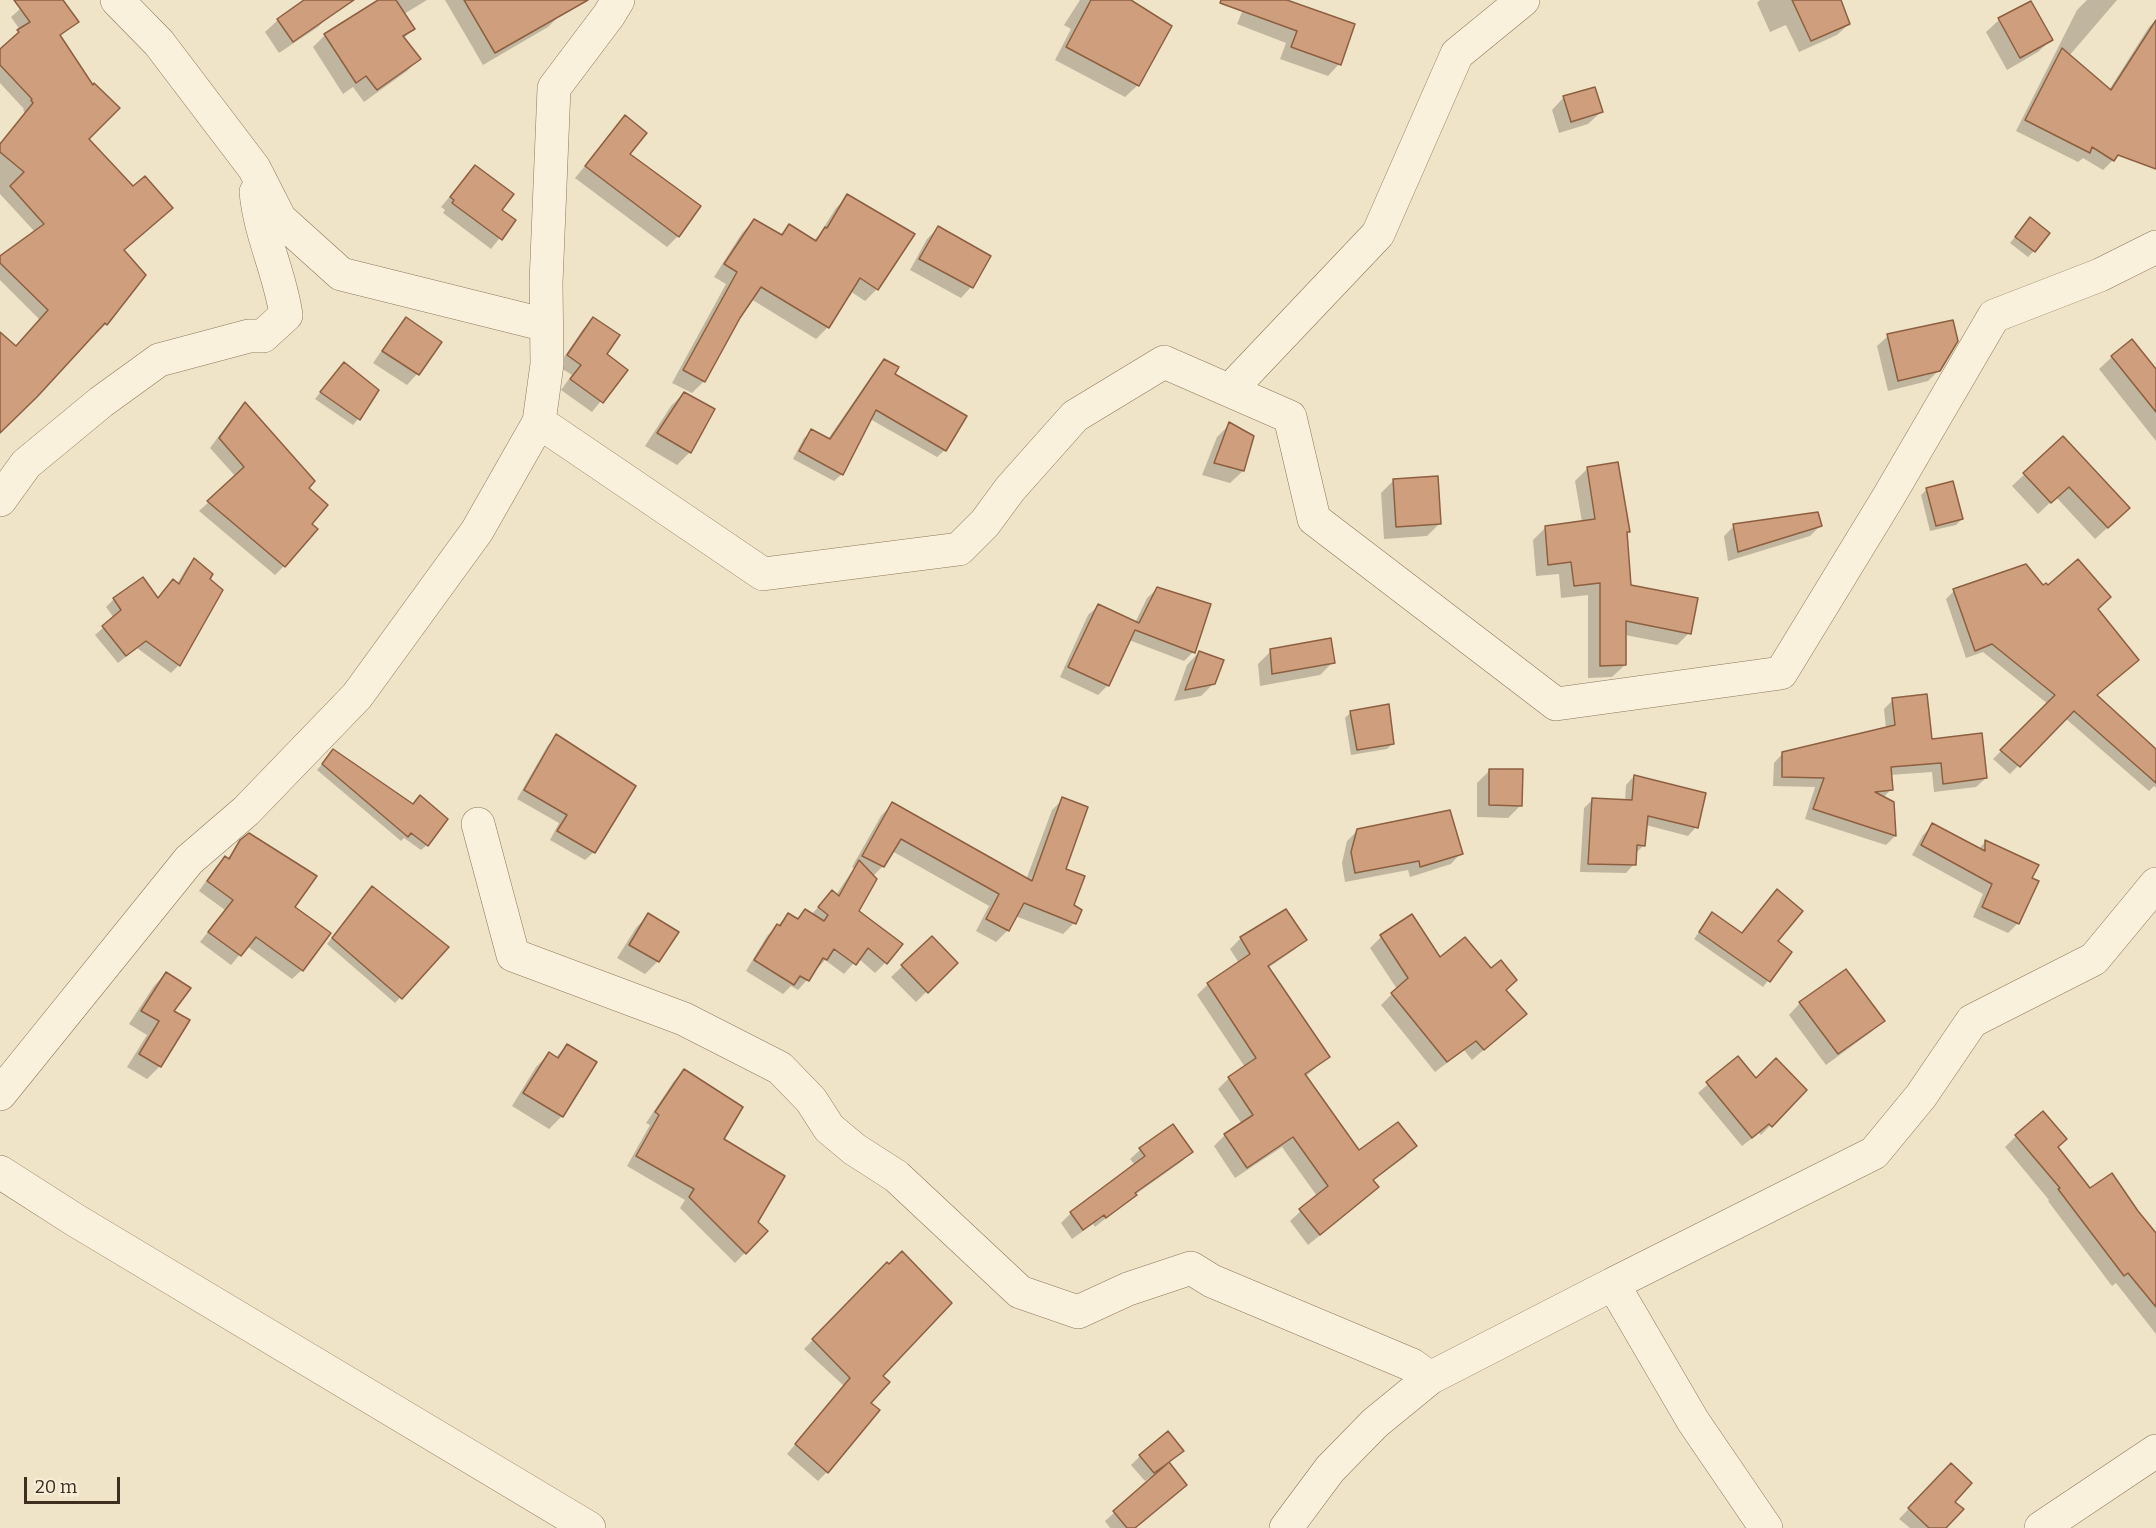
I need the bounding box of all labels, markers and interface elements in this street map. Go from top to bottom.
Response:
scale bar [27,1465,123,1503]
text: 20 m [35,1476,77,1498]

